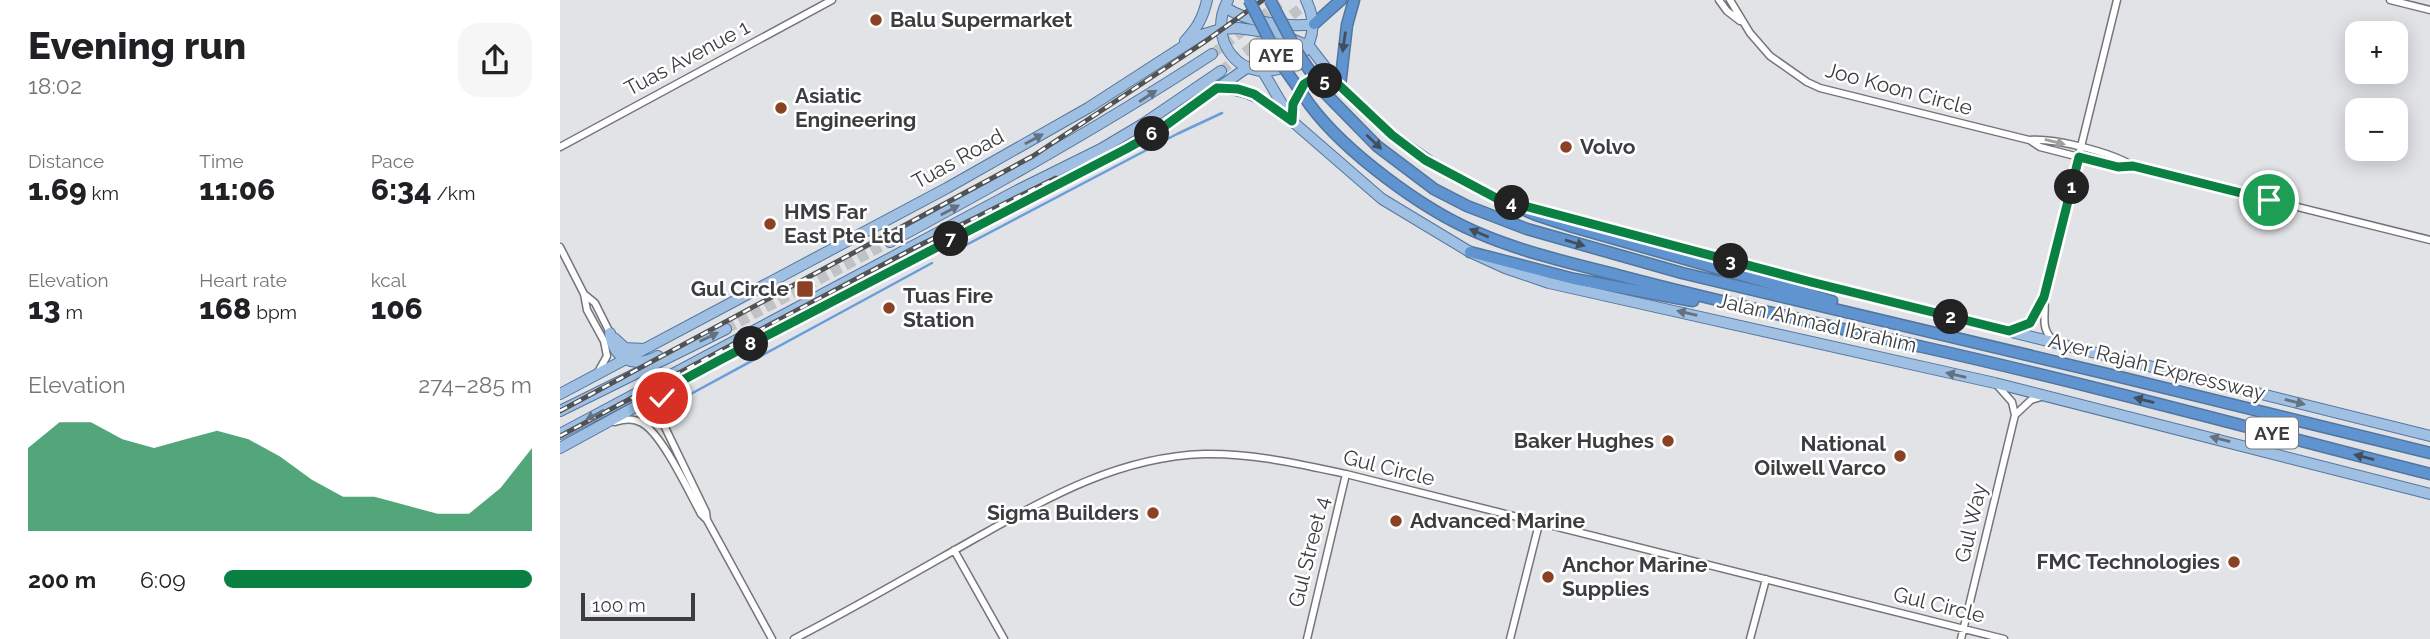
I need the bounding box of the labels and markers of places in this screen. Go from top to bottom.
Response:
place label: Balu Supermarket [890,7,1072,32]
marker: Balu Supermarket [868,12,884,28]
pin: 5 [1308,64,1342,98]
place label: Asiatic Engineering [795,83,916,132]
marker: Asiatic Engineering [773,100,789,116]
pin: 6 [1134,116,1170,152]
place label: Volvo [1580,134,1636,159]
marker: Volvo [1558,139,1574,155]
pin: 1 [2054,170,2090,204]
pin [2239,170,2299,230]
pin: 4 [1494,186,1530,220]
place label: HMS Far East Pte Ltd [784,199,904,248]
marker: HMS Far East Pte Ltd [762,216,778,232]
pin: 7 [934,222,968,256]
pin: 3 [1714,244,1748,278]
place label: Gul Circle [691,276,789,301]
marker: Gul Circle [795,279,815,299]
place label: Tuas Fire Station [903,283,994,332]
marker: Tuas Fire Station [881,300,897,316]
pin: 2 [1934,300,1968,334]
pin: 8 [734,326,768,362]
pin [632,368,692,428]
place label: Baker Hughes [1514,428,1654,453]
place label: National Oilwell Varco [1754,431,1886,480]
marker: Baker Hughes [1660,433,1676,449]
marker: National Oilwell Varco [1892,448,1908,464]
place label: Sigma Builders [987,500,1139,525]
marker: Sigma Builders [1145,505,1161,521]
place label: Advanced Marine [1410,508,1585,533]
marker: Advanced Marine [1388,513,1404,529]
place label: FMC Technologies [2037,549,2220,574]
place label: Anchor Marine Supplies [1562,552,1708,601]
marker: FMC Technologies [2226,554,2242,570]
marker: Anchor Marine Supplies [1540,569,1556,585]

